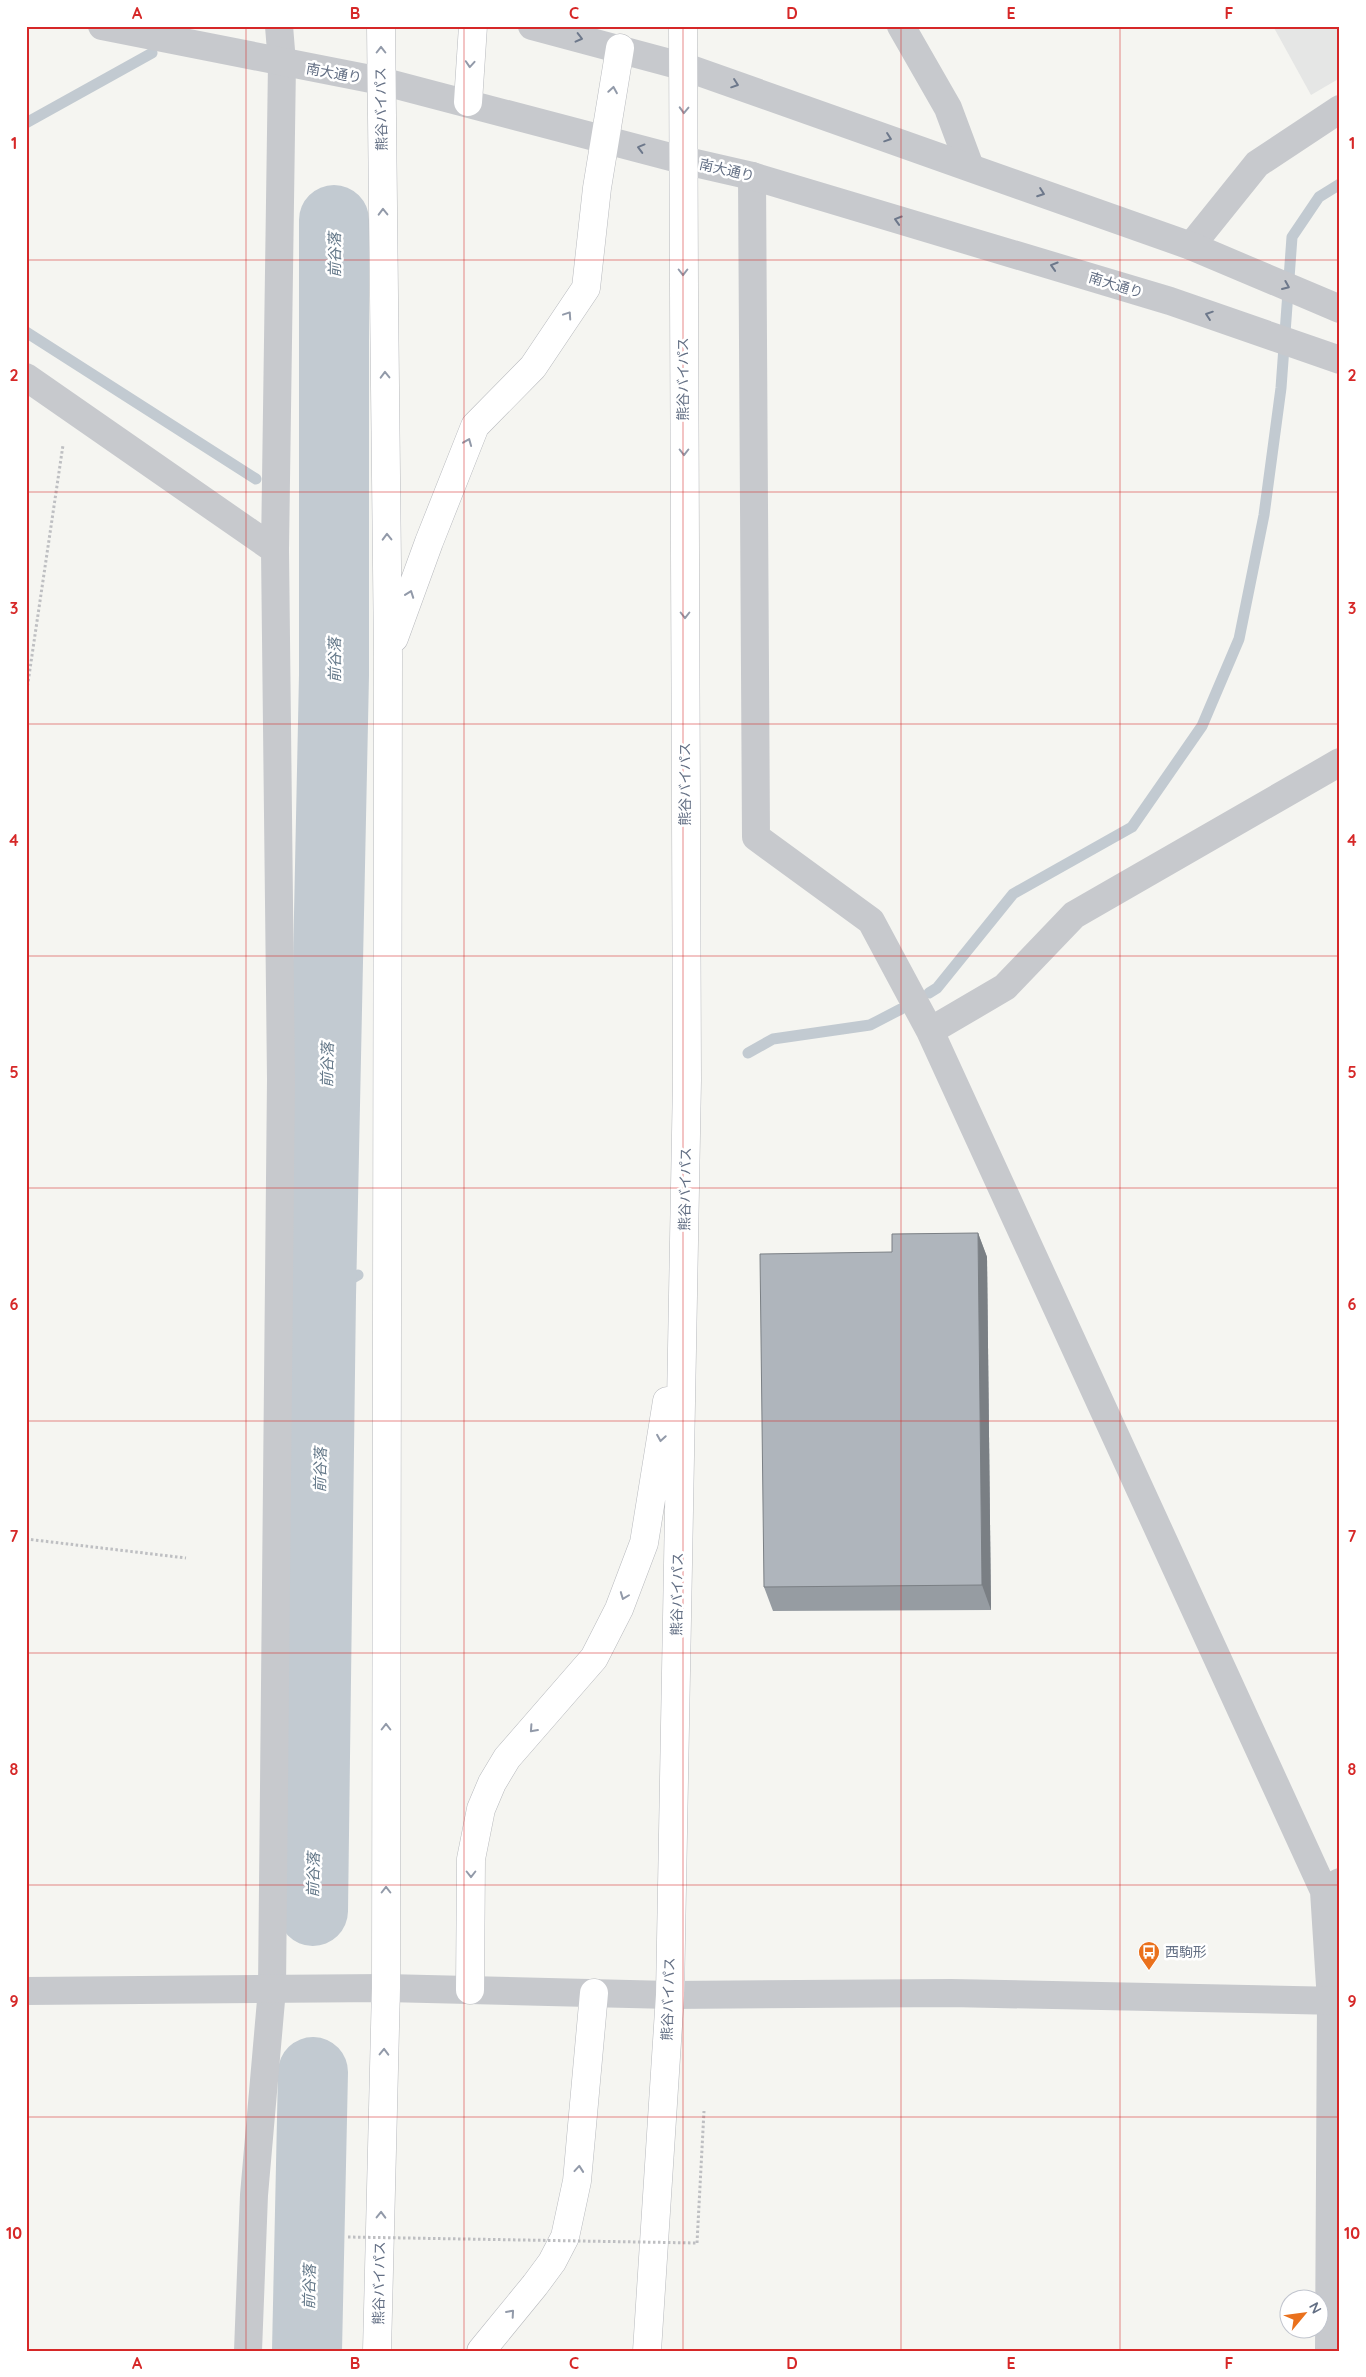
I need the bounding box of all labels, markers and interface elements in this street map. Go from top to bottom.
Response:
text: A [132,3,143,23]
text: B [350,3,360,23]
text: C [569,3,579,23]
text: D [786,3,798,23]
text: E [1006,3,1016,23]
text: F [1225,3,1234,23]
one-way arrow [575,32,584,43]
one-way arrow [376,46,386,54]
street label: 南大通り [305,59,363,87]
one-way arrow [465,61,476,69]
street label: 熊谷バイパス [371,67,391,151]
one-way arrow [730,78,739,88]
one-way arrow [607,86,618,94]
one-way arrow [679,106,689,114]
one-way arrow [883,132,892,142]
text: 1 [11,133,17,153]
text: 1 [1349,133,1355,153]
one-way arrow [637,144,645,154]
street label: 南大通り [698,155,756,185]
one-way arrow [1036,187,1045,197]
one-way arrow [377,208,388,216]
one-way arrow [895,215,903,225]
water label: 前谷落 [325,231,344,278]
one-way arrow [1050,262,1059,272]
street label: 南大通り [1087,268,1145,302]
one-way arrow [678,269,688,277]
one-way arrow [1281,280,1290,291]
one-way arrow [561,311,571,320]
one-way arrow [1205,311,1214,321]
street label: 熊谷バイパス [674,337,692,421]
text: 2 [9,365,19,385]
text: 2 [1347,365,1357,385]
one-way arrow [380,371,390,378]
one-way arrow [462,438,473,447]
one-way arrow [679,449,689,457]
one-way arrow [382,533,392,541]
one-way arrow [404,590,414,599]
text: 3 [10,598,18,618]
text: 3 [1348,598,1356,618]
one-way arrow [680,612,690,619]
water label: 前谷落 [325,636,344,683]
street label: 熊谷バイパス [676,742,694,826]
text: 4 [9,830,19,850]
text: 4 [1347,830,1357,850]
water label: 前谷落 [317,1040,337,1088]
text: 5 [9,1062,19,1082]
text: 5 [1347,1062,1357,1082]
street label: 熊谷バイパス [675,1147,695,1231]
text: 6 [10,1294,19,1314]
text: 6 [1348,1294,1357,1314]
one-way arrow [656,1434,666,1443]
water label: 前谷落 [310,1445,330,1493]
text: 7 [10,1526,19,1546]
text: 7 [1348,1526,1357,1546]
street label: 熊谷バイパス [667,1552,687,1636]
one-way arrow [620,1591,630,1600]
one-way arrow [381,1723,391,1730]
one-way arrow [530,1723,539,1732]
text: 8 [10,1759,19,1779]
text: 8 [1348,1759,1357,1779]
water label: 前谷落 [303,1850,323,1898]
one-way arrow [466,1870,476,1878]
one-way arrow [381,1885,391,1893]
bus stop icon: 西駒形 [1137,1940,1161,1971]
place label: 西駒形 [1165,1943,1207,1961]
street label: 熊谷バイパス [658,1957,678,2041]
text: 9 [9,1991,19,2011]
text: 9 [1347,1991,1357,2011]
one-way arrow [379,2048,390,2056]
one-way arrow [573,2165,584,2173]
one-way arrow [375,2210,386,2218]
text: 10 [6,2223,22,2243]
text: 10 [1344,2223,1360,2243]
street label: 熊谷バイパス [369,2241,389,2325]
water label: 前谷落 [299,2262,319,2310]
north arrow [1278,2290,1328,2340]
text: N [1305,2299,1326,2317]
one-way arrow [506,2310,514,2319]
text: A [132,2353,143,2373]
text: B [350,2353,360,2373]
text: C [569,2353,579,2373]
text: D [786,2353,798,2373]
text: E [1006,2353,1016,2373]
text: F [1225,2353,1234,2373]

